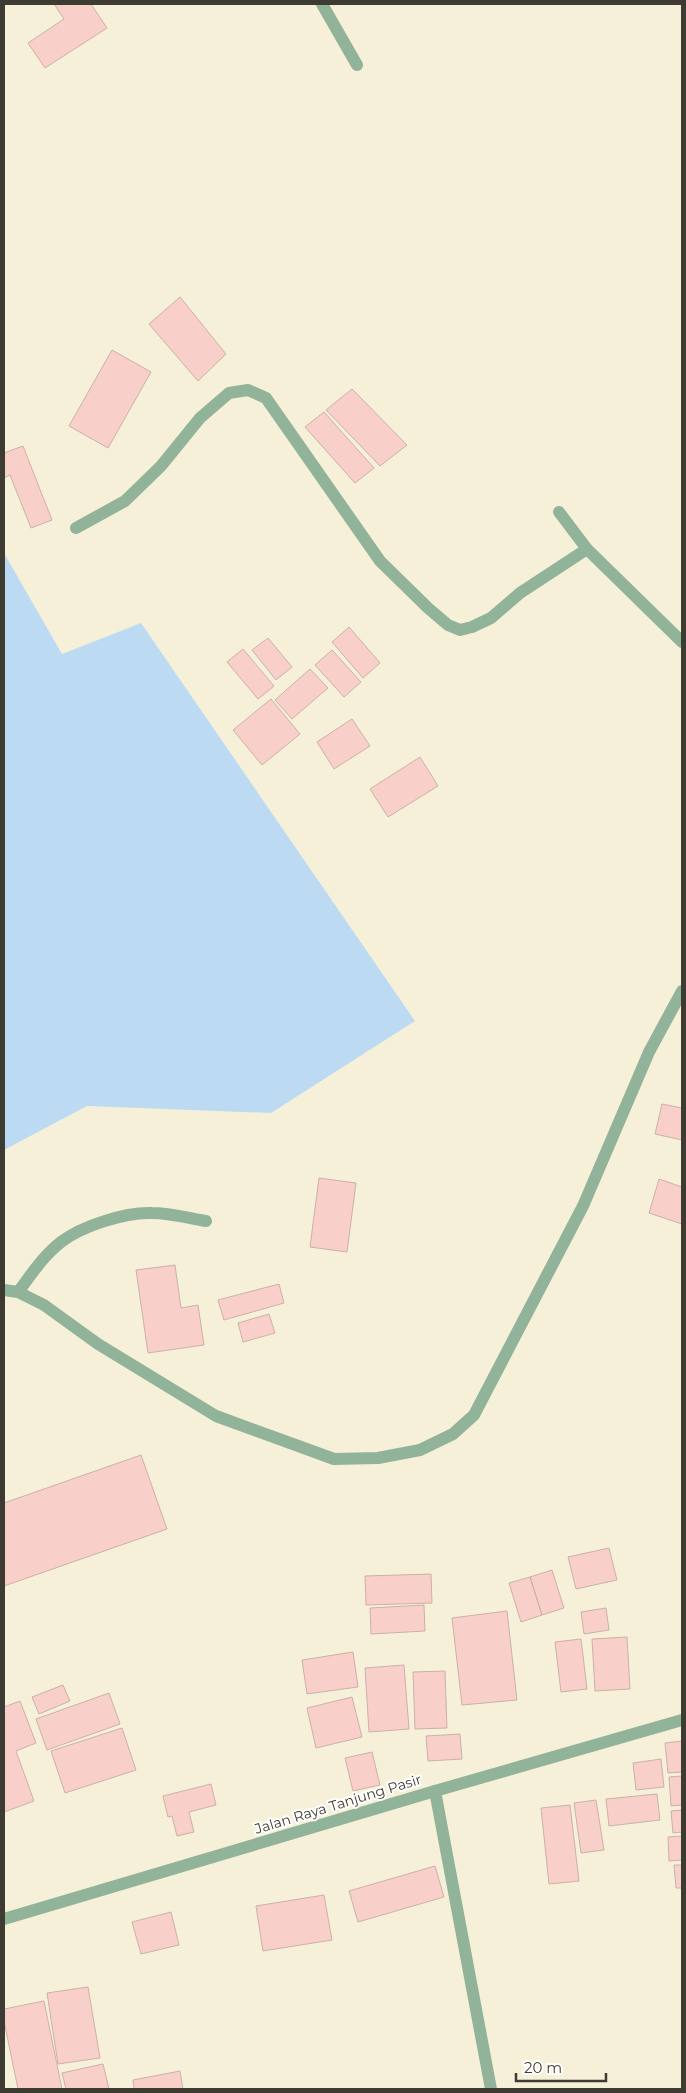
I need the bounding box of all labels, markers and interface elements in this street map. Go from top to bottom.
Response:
street label: Jalan Raya Tanjung Pasir [252,1770,424,1838]
scale bar [516,2050,606,2082]
text: 20 m [524,2058,562,2077]

